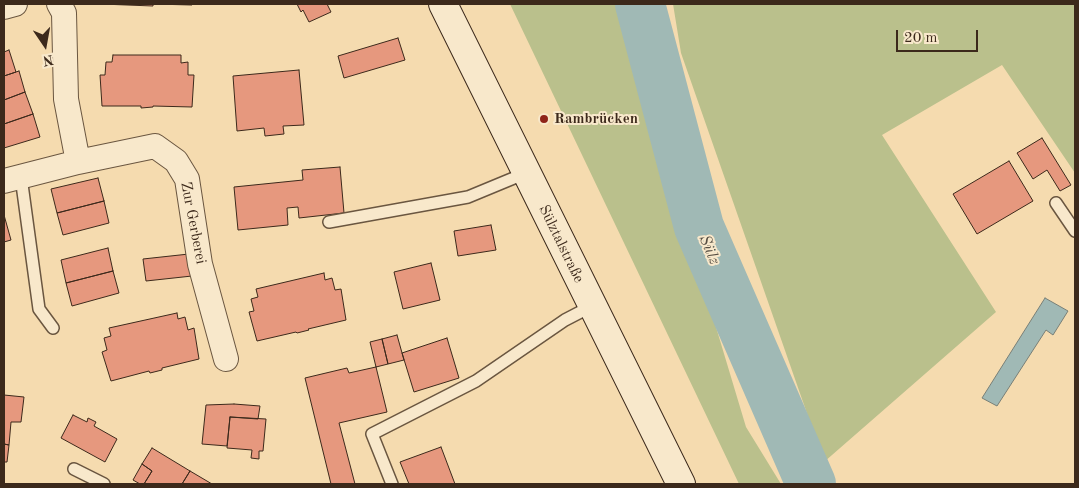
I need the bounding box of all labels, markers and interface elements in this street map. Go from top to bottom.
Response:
north arrow [20,20,70,70]
scale bar [899,20,982,52]
text: 20 m [904,31,938,46]
text: N [41,52,55,68]
place label: Rambrücken [554,110,638,128]
marker: Rambrücken [538,113,550,125]
street label: Zur Gerberei [176,180,210,266]
street label: Sülztalstraße [534,202,588,286]
water label: Sülz [694,232,724,268]

